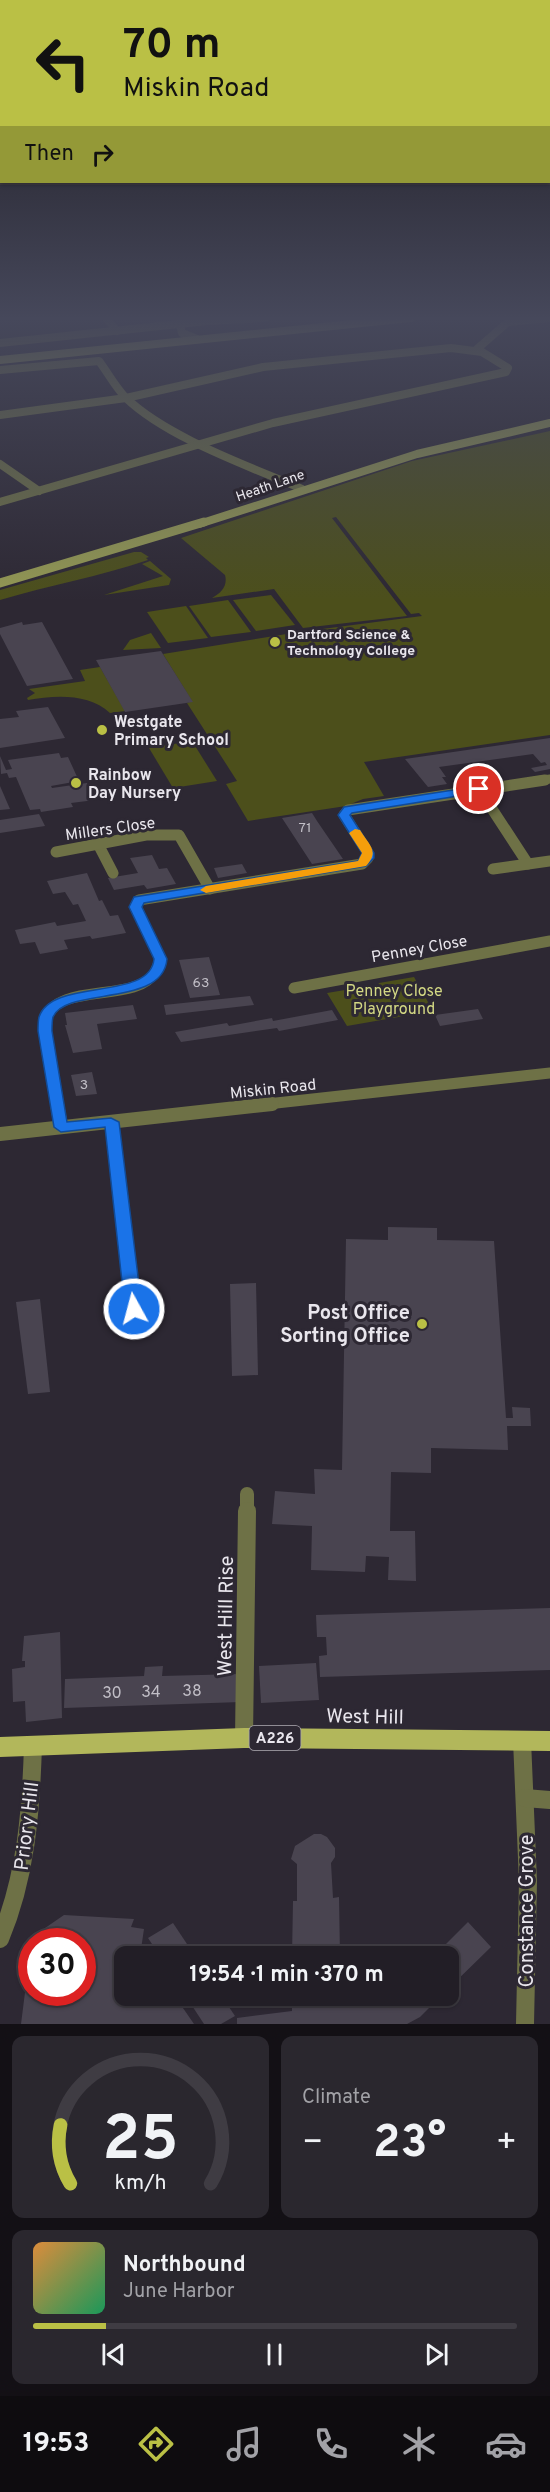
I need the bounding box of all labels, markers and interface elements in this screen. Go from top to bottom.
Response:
text: 70 m [123,20,221,73]
icon: left [24,24,102,102]
text: Miskin Road [123,72,269,106]
icon: right [86,138,119,171]
text: Then [24,141,74,168]
street label: Heath Lane [234,467,307,506]
place label: Dartford Science & Technology College [287,627,415,660]
marker: Dartford Science & Technology College [268,635,282,649]
place label: Westgate Primary School [114,713,229,751]
marker: Westgate Primary School [95,723,109,737]
pin [453,763,504,814]
place label: Rainbow Day Nursery [88,766,181,804]
icon: arrive [462,772,495,805]
marker: Rainbow Day Nursery [69,776,83,790]
street label: Millers Close [64,814,157,846]
house number: 71 [299,820,311,837]
street label: Penney Close [370,932,469,968]
house number: 63 [193,975,209,992]
park label: Penney Close Playground [345,982,443,1020]
street label: Miskin Road [229,1076,317,1104]
house number: 3 [80,1077,88,1094]
position arrow [102,1277,166,1341]
place label: Post Office Sorting Office [280,1301,410,1350]
marker: Post Office Sorting Office [415,1317,429,1331]
street label: West Hill Rise [213,1555,241,1677]
house number: 38 [182,1682,202,1702]
house number: 34 [141,1683,161,1703]
house number: 30 [102,1684,122,1704]
street label: West Hill [326,1704,404,1732]
road number: A226 [250,1726,300,1750]
street label: Priory Hill [10,1780,46,1872]
street label: Constance Grove [515,1835,541,1987]
speed limit sign: 30 [18,1928,96,2006]
text: 19:54 · 1 min · 370 m [189,1962,384,1989]
text: Climate [302,2085,371,2111]
text: 25 [102,2103,179,2182]
text: 23° [373,2116,446,2173]
text: − [302,2123,323,2165]
text: + [496,2123,517,2165]
text: km/h [114,2170,167,2197]
text: Northbound [123,2252,246,2279]
text: June Harbor [123,2279,235,2305]
icon: previous [97,2338,130,2371]
icon: pause [258,2338,291,2371]
icon: next [420,2338,453,2371]
icon: directions [135,2423,177,2465]
icon: music [223,2423,265,2465]
icon: phone [310,2423,352,2465]
icon: climate [398,2423,440,2465]
icon: car [485,2423,527,2465]
text: 19:53 [23,2427,89,2461]

